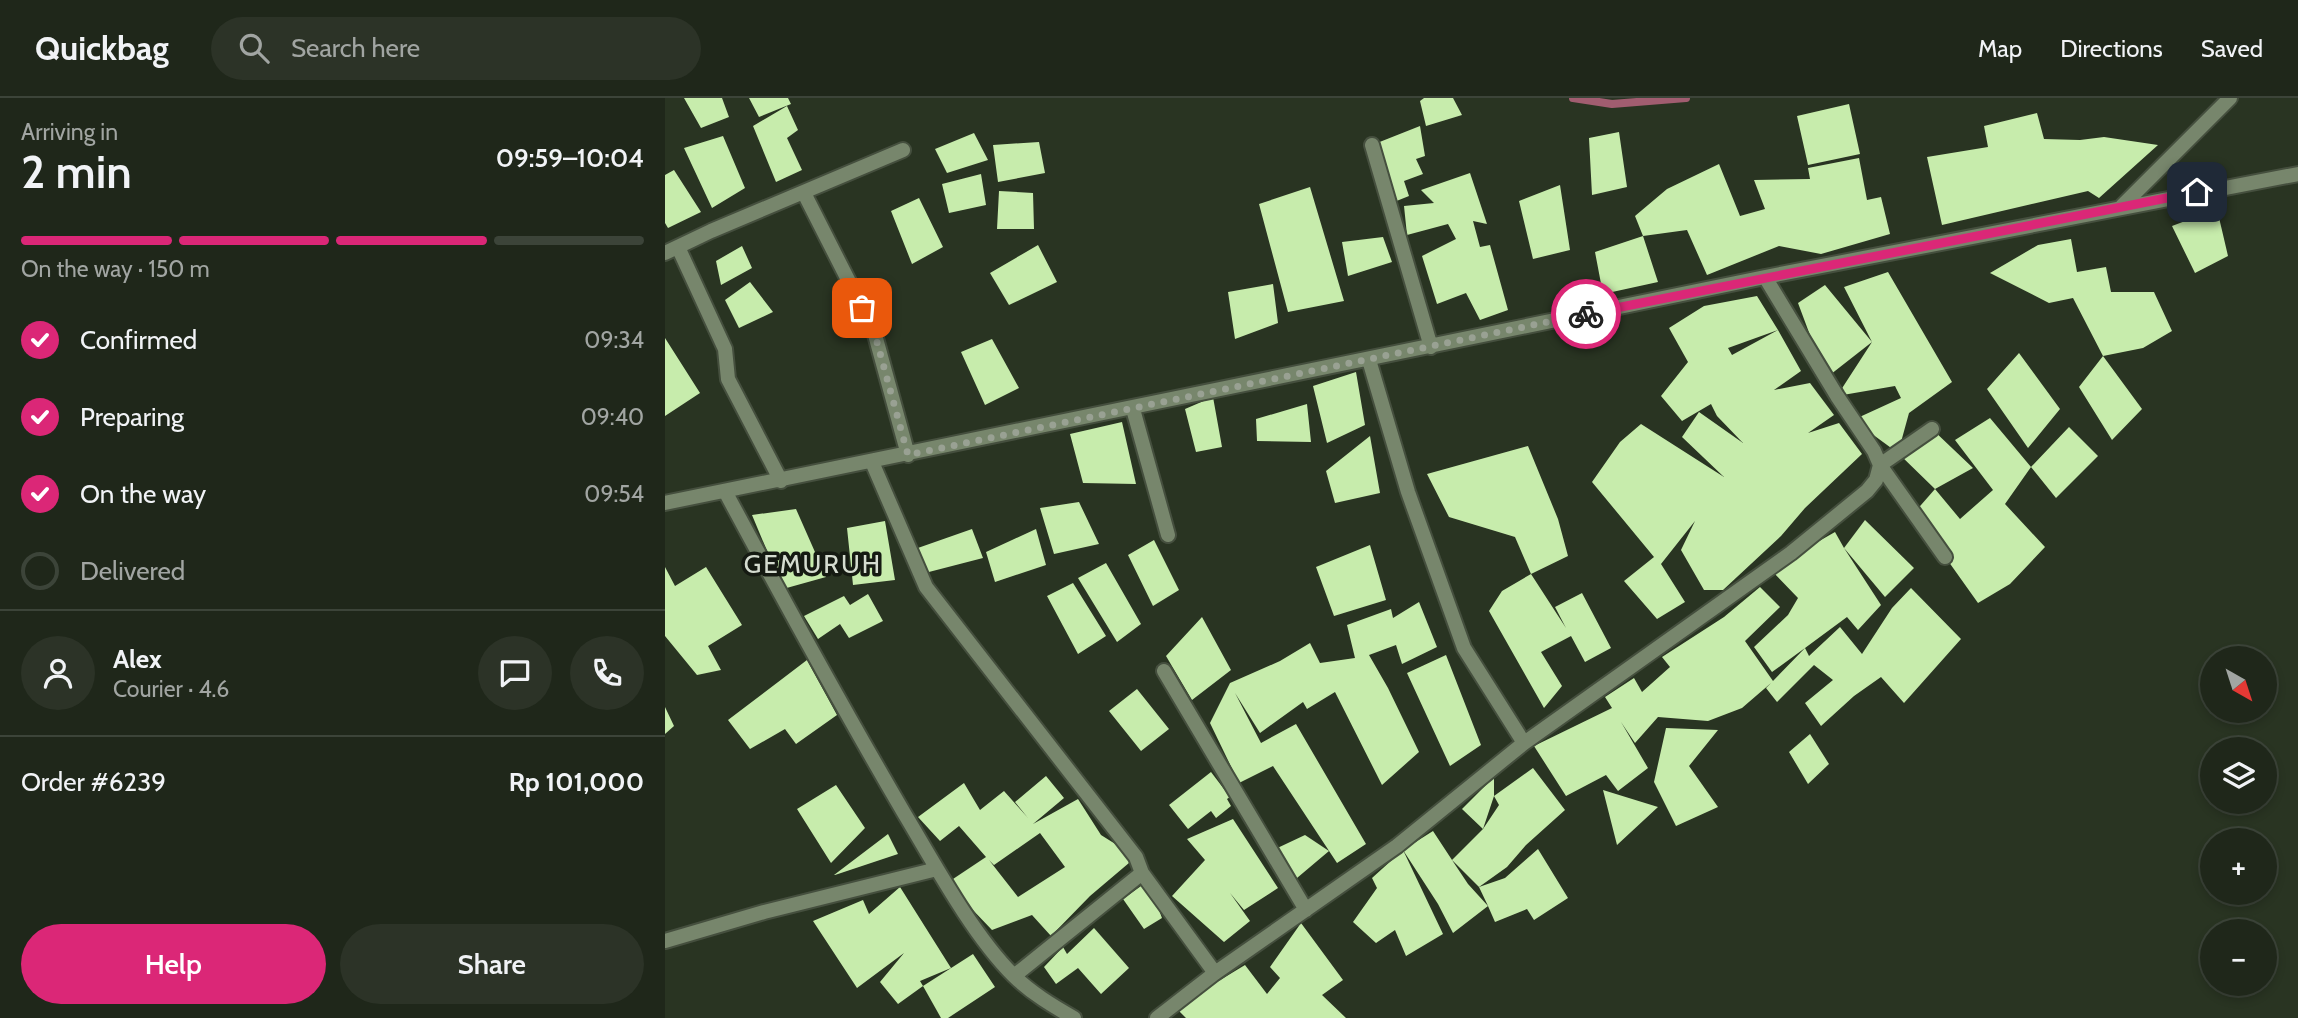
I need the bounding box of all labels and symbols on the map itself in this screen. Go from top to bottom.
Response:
pin [2167,162,2227,222]
pin [832,278,892,338]
courier [1551,279,1621,349]
district label: GEMURUH [744,548,882,580]
north arrow [2200,646,2277,723]

